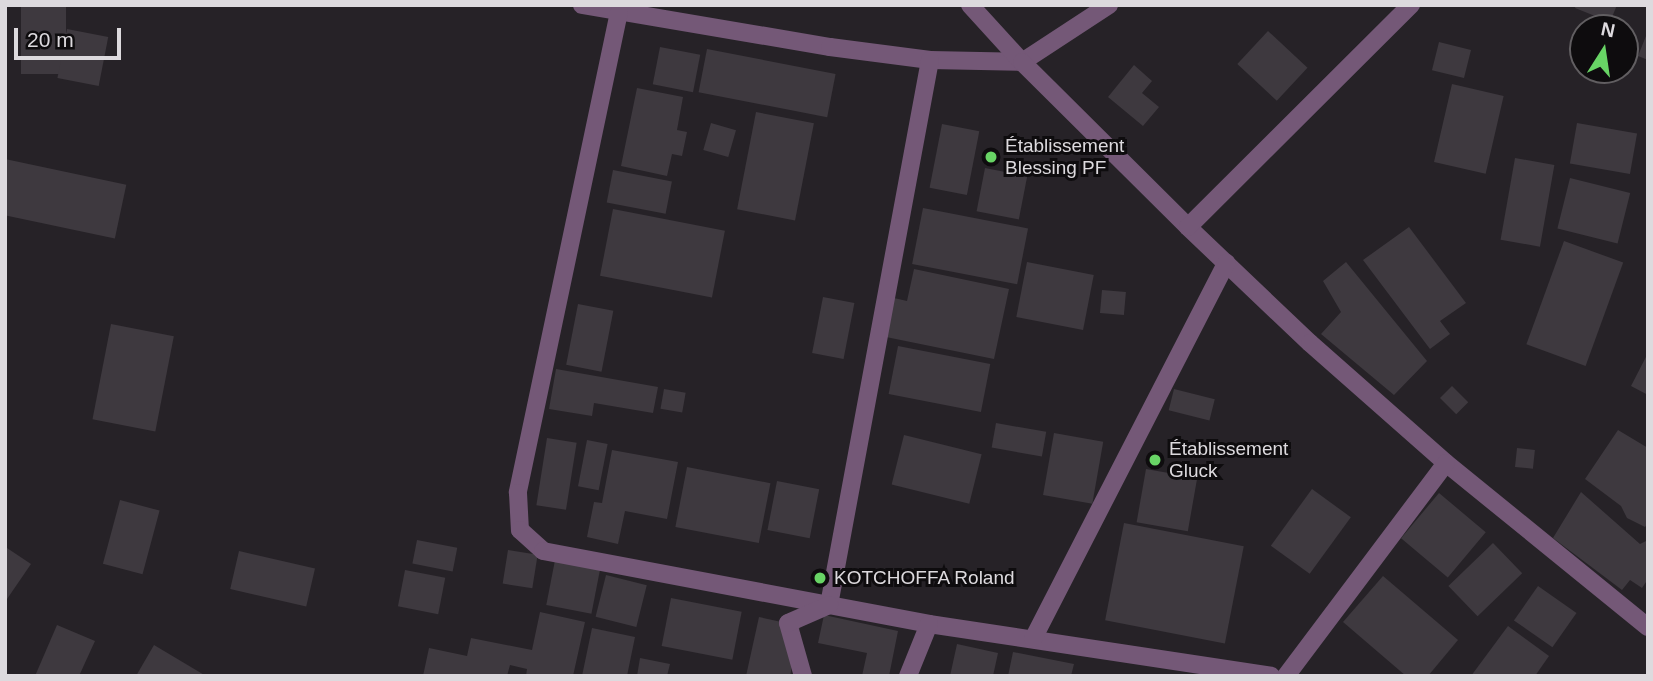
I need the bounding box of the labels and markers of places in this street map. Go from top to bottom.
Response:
place label: Établissement Blessing PF [1005,135,1124,179]
marker: Établissement Blessing PF [983,149,999,165]
place label: Établissement Gluck [1169,438,1288,482]
marker: Établissement Gluck [1147,452,1163,468]
place label: KOTCHOFFA Roland [834,567,1016,589]
marker: KOTCHOFFA Roland [812,570,828,586]

